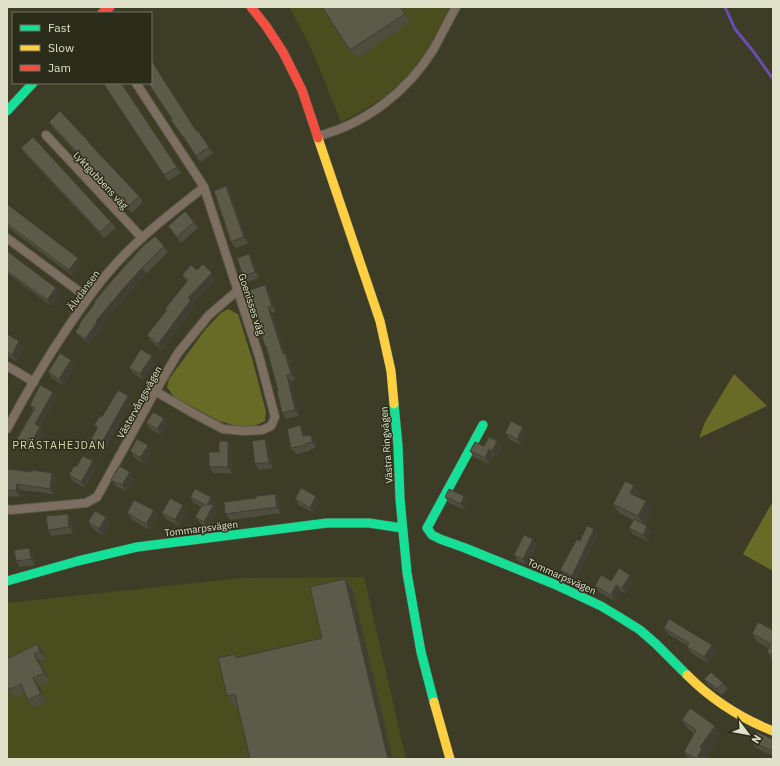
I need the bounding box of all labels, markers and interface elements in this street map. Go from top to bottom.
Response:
legend [12,12,152,84]
text: Fast [48,20,71,35]
text: Slow [48,40,74,55]
text: Jam [48,60,71,75]
street label: Lyktgubbens väg [70,149,131,213]
street label: Älvdansen [64,268,102,313]
street label: Goenisses väg [235,272,268,337]
street label: Västervångsvägen [114,364,165,441]
street label: Västra Ringvägen [377,406,396,484]
district label: PRÄSTAHEJDAN [12,438,106,452]
street label: Tommarpsvägen [163,518,239,539]
street label: Tommarpsvägen [525,555,598,597]
north arrow [728,714,768,754]
text: N [748,732,765,746]

